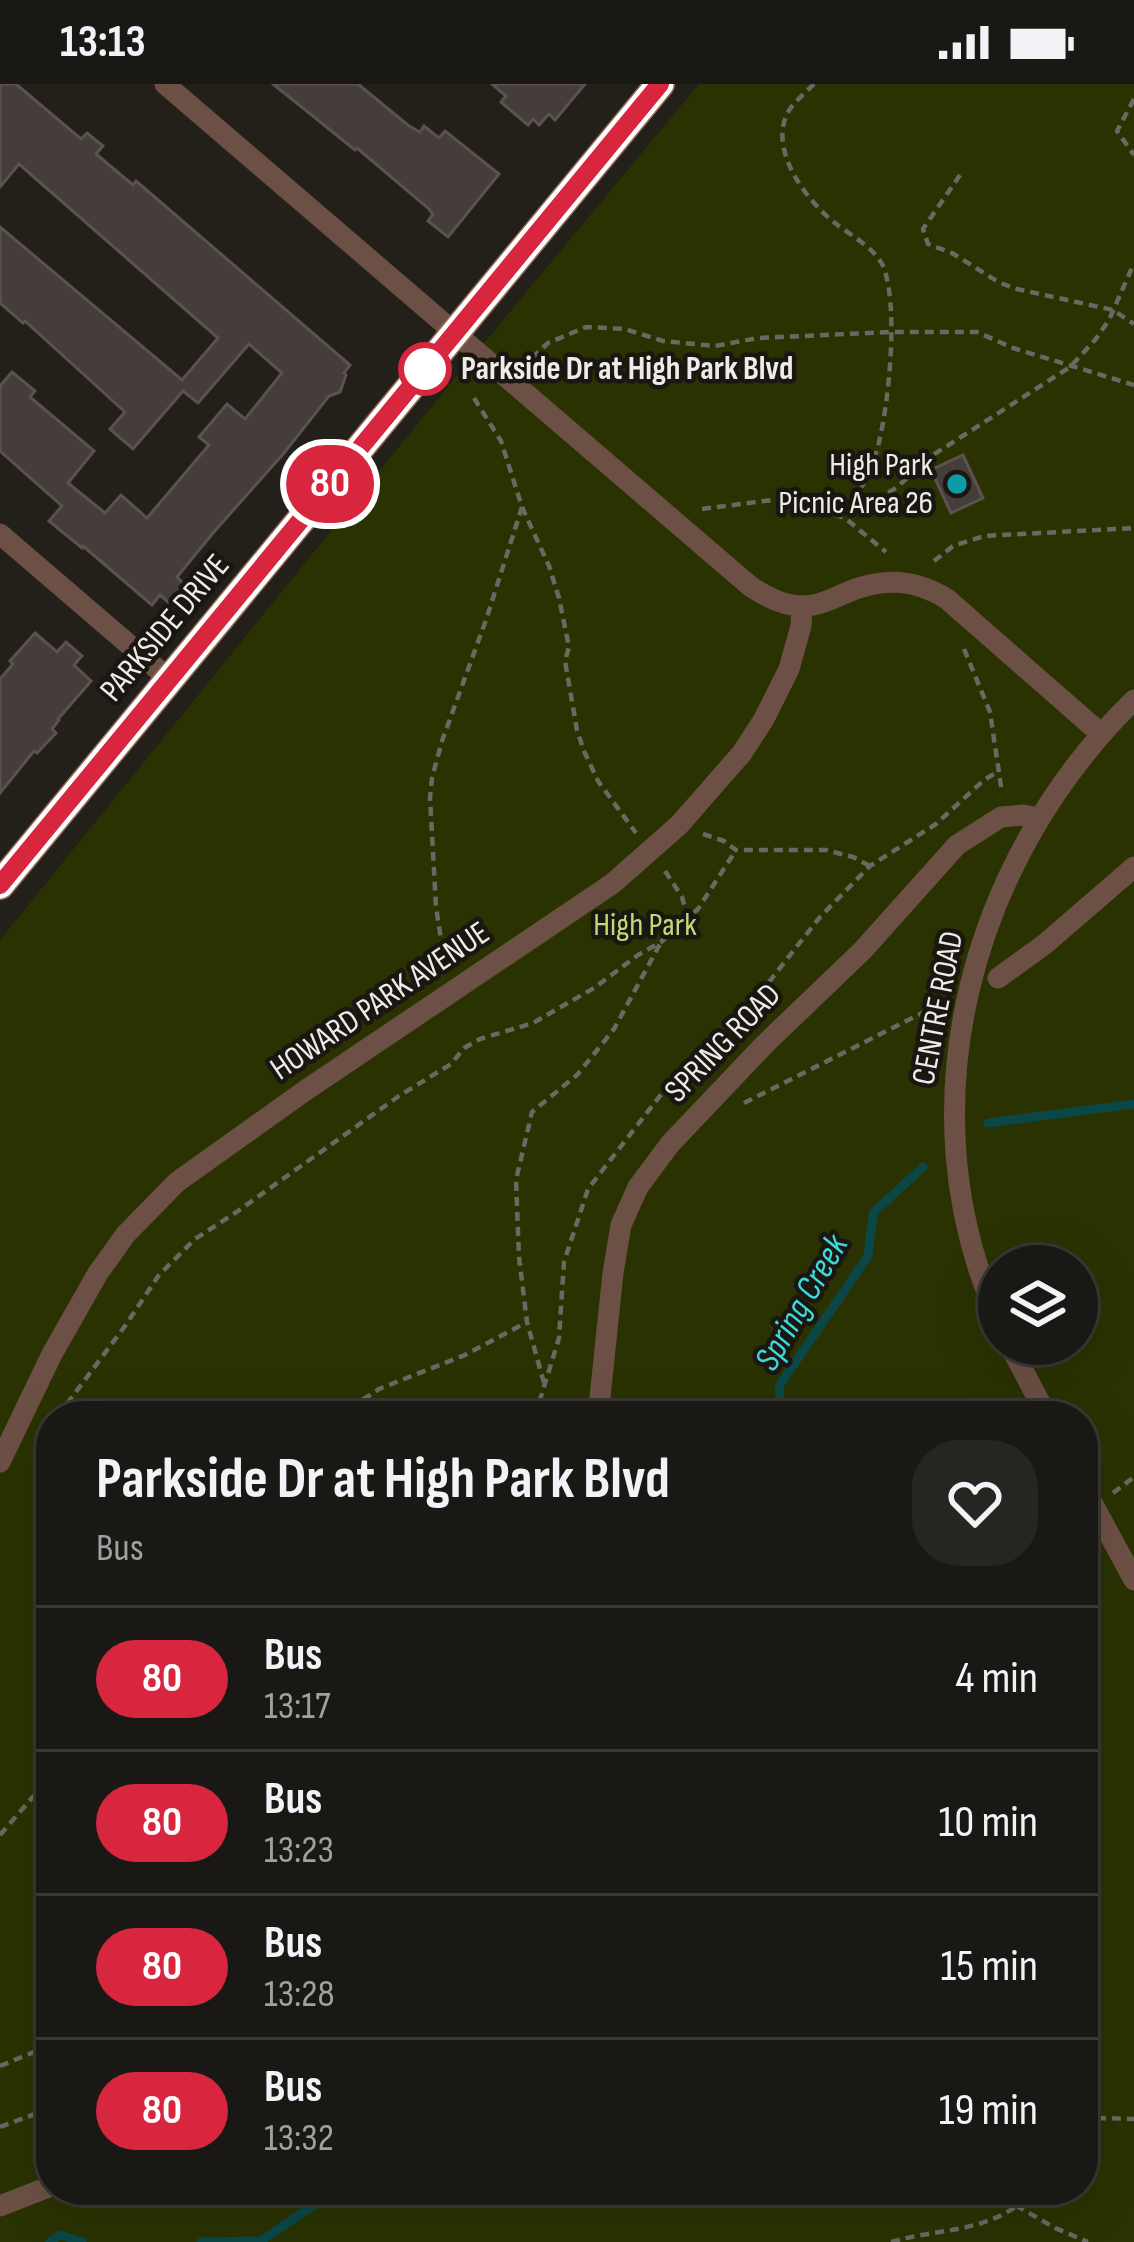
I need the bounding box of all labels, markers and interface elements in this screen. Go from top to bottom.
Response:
text: 13:13 [60,15,146,70]
marker: Parkside Dr at High Park Blvd [400,344,450,394]
place label: Parkside Dr at High Park Blvd [461,349,793,389]
line badge: 80 [276,445,384,523]
place label: High Park Picnic Area 26 [778,445,933,523]
text: 80 [310,458,350,509]
marker: High Park Picnic Area 26 [944,471,970,497]
street label: PARKSIDE DRIVE [92,546,238,710]
park label: High Park [593,905,697,945]
street label: HOWARD PARK AVENUE [263,913,497,1089]
street label: CENTRE ROAD [904,928,972,1088]
street label: SPRING ROAD [656,975,790,1111]
water label: Spring Creek [746,1226,859,1379]
map controls [978,1245,1098,1365]
button: layers [978,1245,1098,1365]
button: heart [912,1440,1038,1566]
text: Parkside Dr at High Park Blvd [96,1446,670,1514]
text: Bus [96,1525,144,1572]
text: Bus [264,1628,322,1683]
text: 4 min [956,1651,1038,1706]
text: 80 [142,1653,182,1704]
text: 13:17 [264,1683,331,1730]
text: Bus [264,1772,322,1827]
text: 10 min [939,1795,1038,1850]
text: 80 [142,1797,182,1848]
text: 13:23 [264,1827,334,1874]
text: Bus [264,1916,322,1971]
text: 15 min [941,1939,1038,1994]
text: 80 [142,1941,182,1992]
text: 13:28 [264,1971,335,2018]
text: Bus [264,2060,322,2115]
text: 19 min [939,2083,1038,2138]
text: 80 [142,2085,182,2136]
text: 13:32 [264,2115,334,2162]

